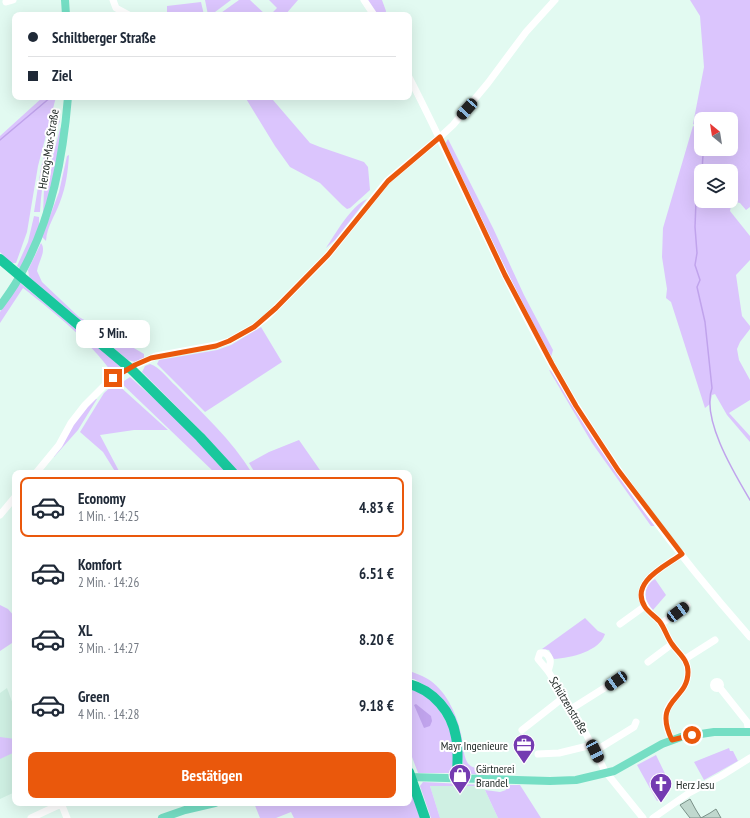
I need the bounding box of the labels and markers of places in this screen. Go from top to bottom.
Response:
office icon: Mayr Ingenieure [511,732,537,765]
place label: Mayr Ingenieure [441,738,508,753]
place label: Gärtnerei Brandel [476,761,515,790]
shop icon: Gärtnerei Brandel [447,762,473,795]
church icon: Herz Jesu [648,771,674,804]
place label: Herz Jesu [676,777,714,792]

